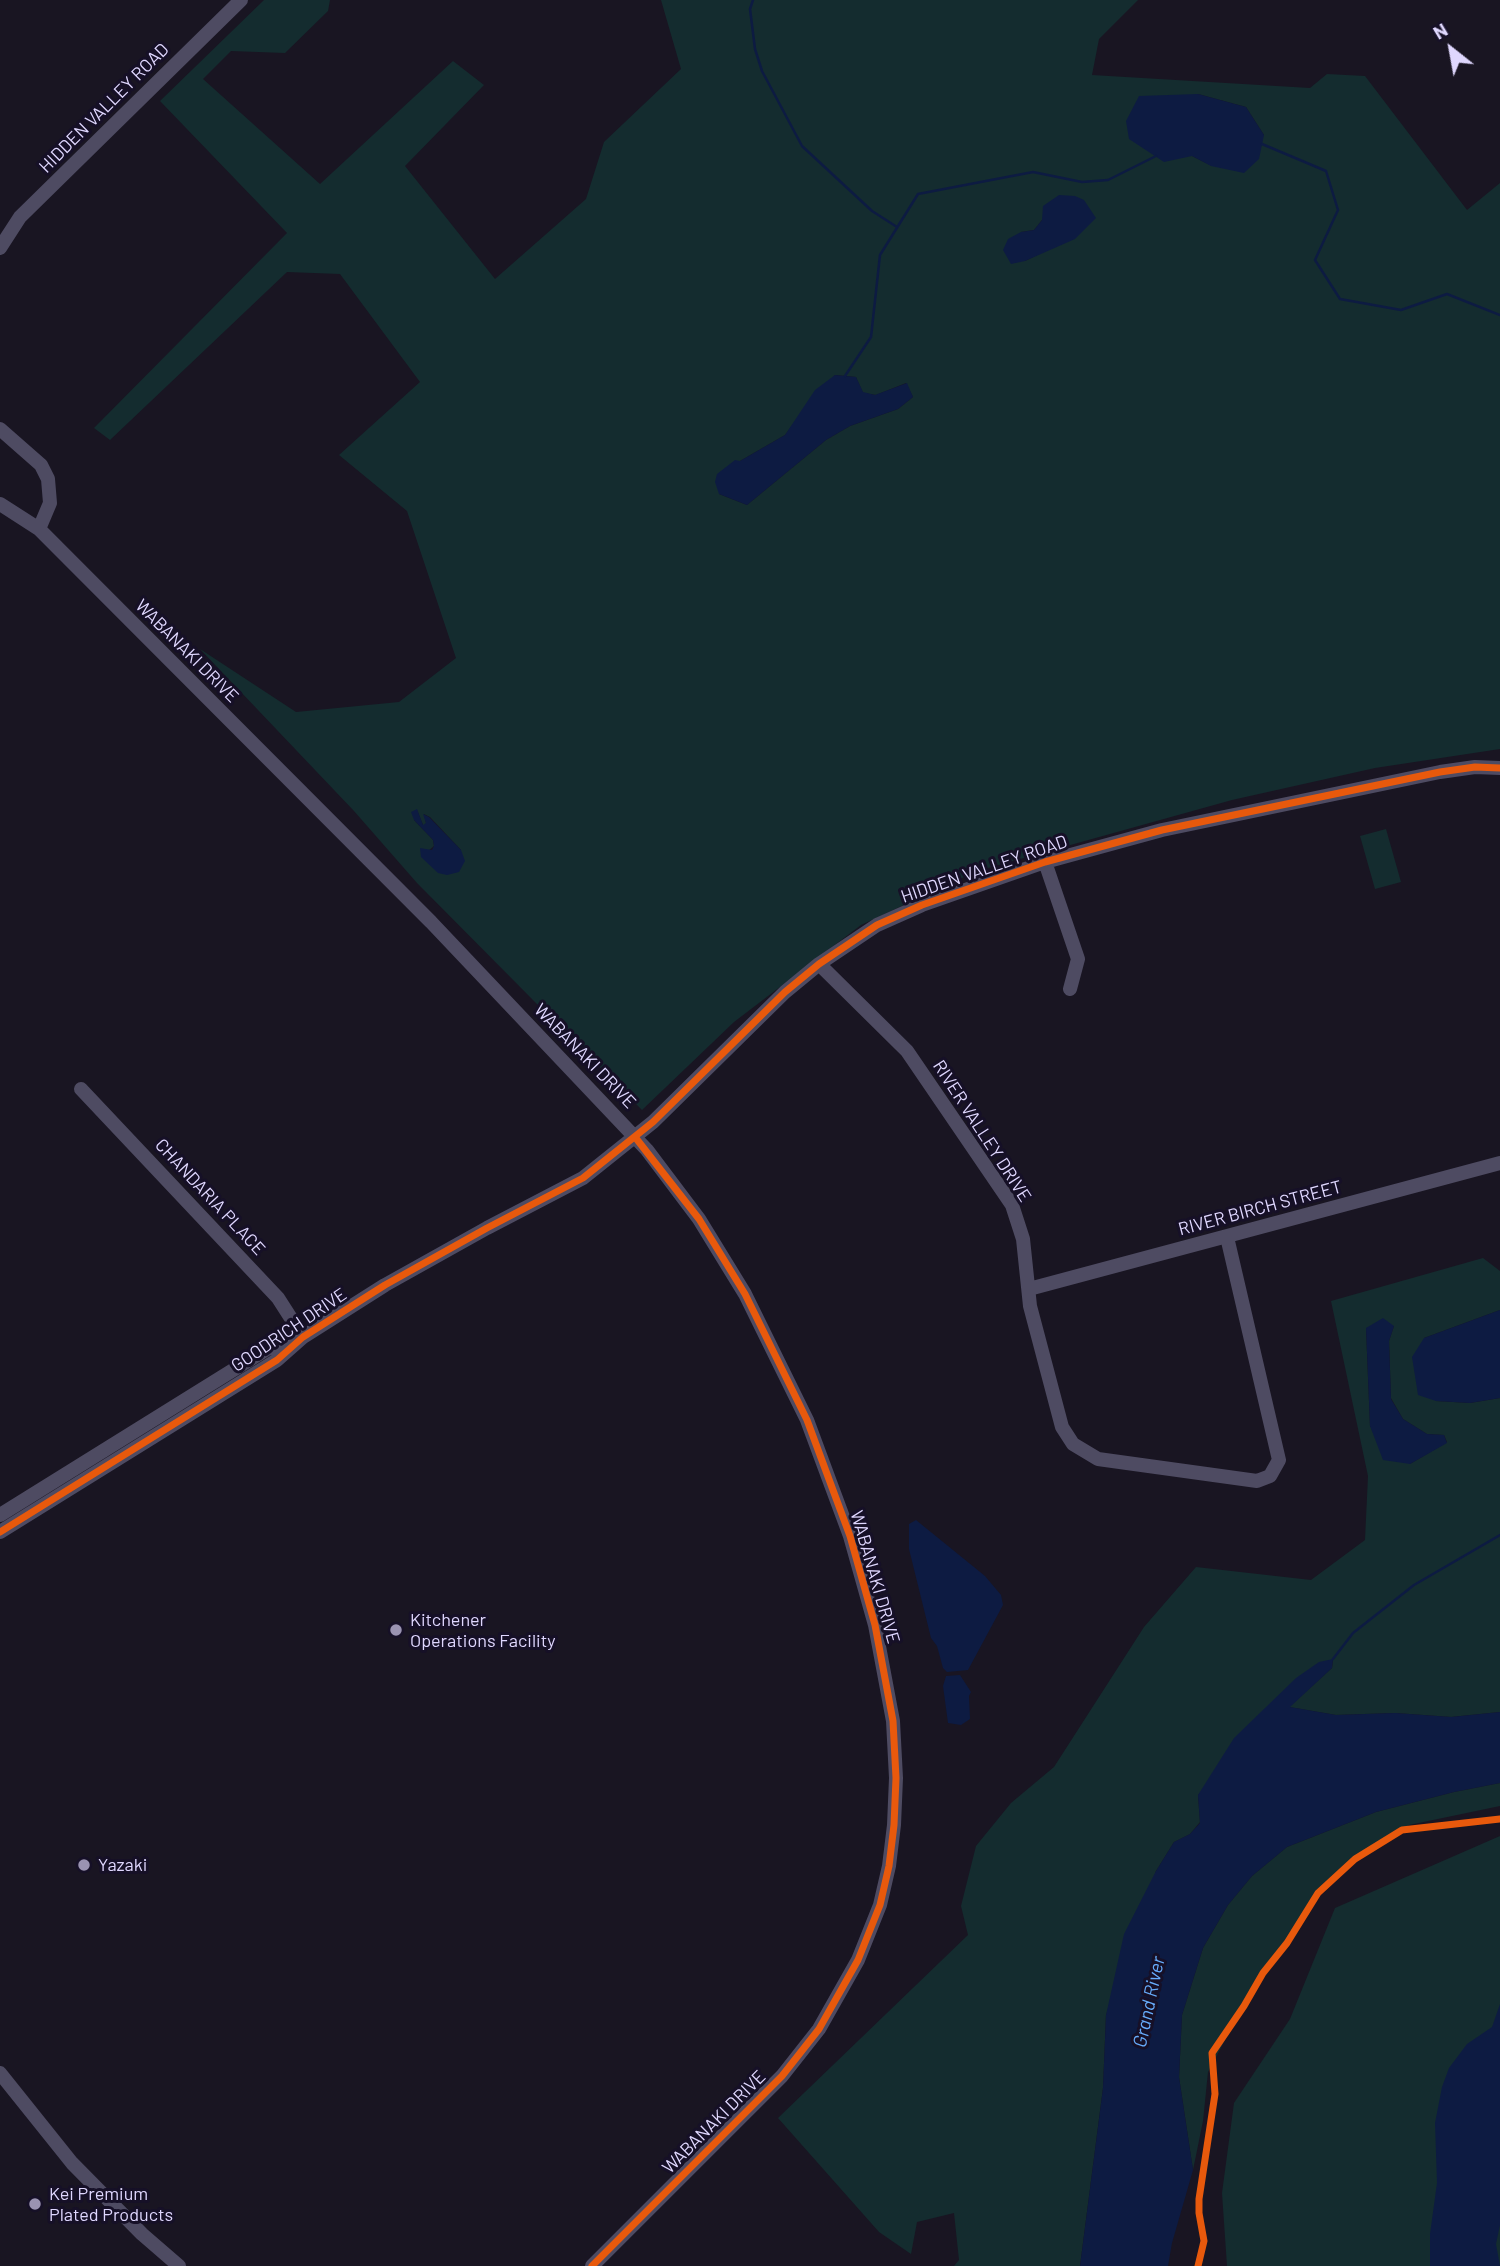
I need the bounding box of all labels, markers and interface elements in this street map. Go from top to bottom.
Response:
north arrow [1416,14,1486,84]
text: N [1429,17,1451,44]
street label: HIDDEN VALLEY ROAD [35,39,173,177]
street label: WABANAKI DRIVE [131,595,243,707]
street label: HIDDEN VALLEY ROAD [898,830,1070,908]
street label: WABANAKI DRIVE [530,999,640,1113]
street label: RIVER VALLEY DRIVE [928,1056,1036,1206]
street label: CHANDARIA PLACE [150,1134,270,1260]
street label: RIVER BIRCH STREET [1176,1176,1344,1240]
street label: GOODRICH DRIVE [227,1283,351,1377]
street label: WABANAKI DRIVE [846,1508,904,1646]
place label: Kitchener Operations Facility [410,1609,556,1652]
marker: Kitchener Operations Facility [388,1622,404,1638]
place label: Yazaki [98,1854,147,1876]
marker: Yazaki [76,1857,92,1873]
water label: Grand River [1128,1954,1170,2050]
street label: WABANAKI DRIVE [658,2066,770,2178]
place label: Kei Premium Plated Products [49,2183,173,2226]
marker: Kei Premium Plated Products [27,2196,43,2212]

